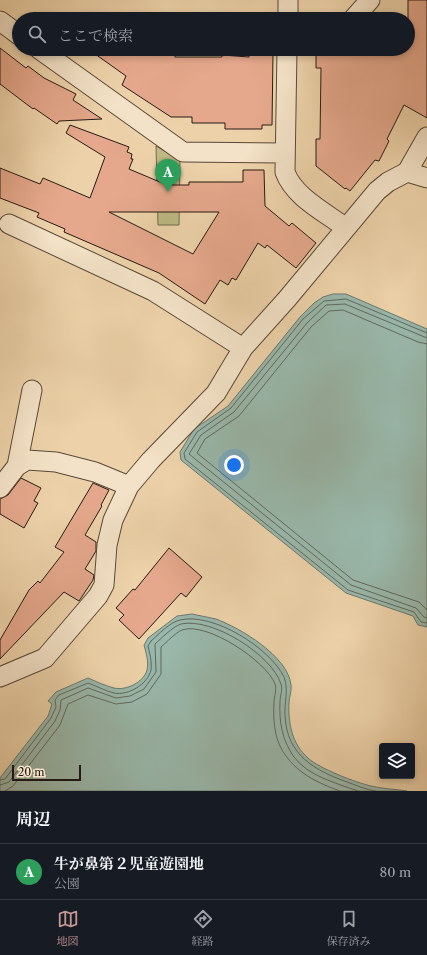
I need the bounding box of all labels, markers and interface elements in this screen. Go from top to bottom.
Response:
search box [12,12,415,56]
icon: search [26,23,48,45]
text: ここで検索 [58,26,133,45]
pin: A [155,159,181,192]
your location [224,455,244,475]
map controls [379,743,415,779]
button: layers [379,743,415,779]
scale bar [12,763,81,782]
text: 20 m [18,765,44,779]
text: 周辺 [16,809,50,829]
text: 牛が鼻第２児童遊園地 [54,854,204,873]
text: A [24,864,34,880]
text: 80 m [379,864,411,880]
text: 公園 [54,875,80,891]
tab: 地図 [57,908,79,948]
tab: 経路 [192,908,214,948]
tab: 保存済み [327,908,371,948]

